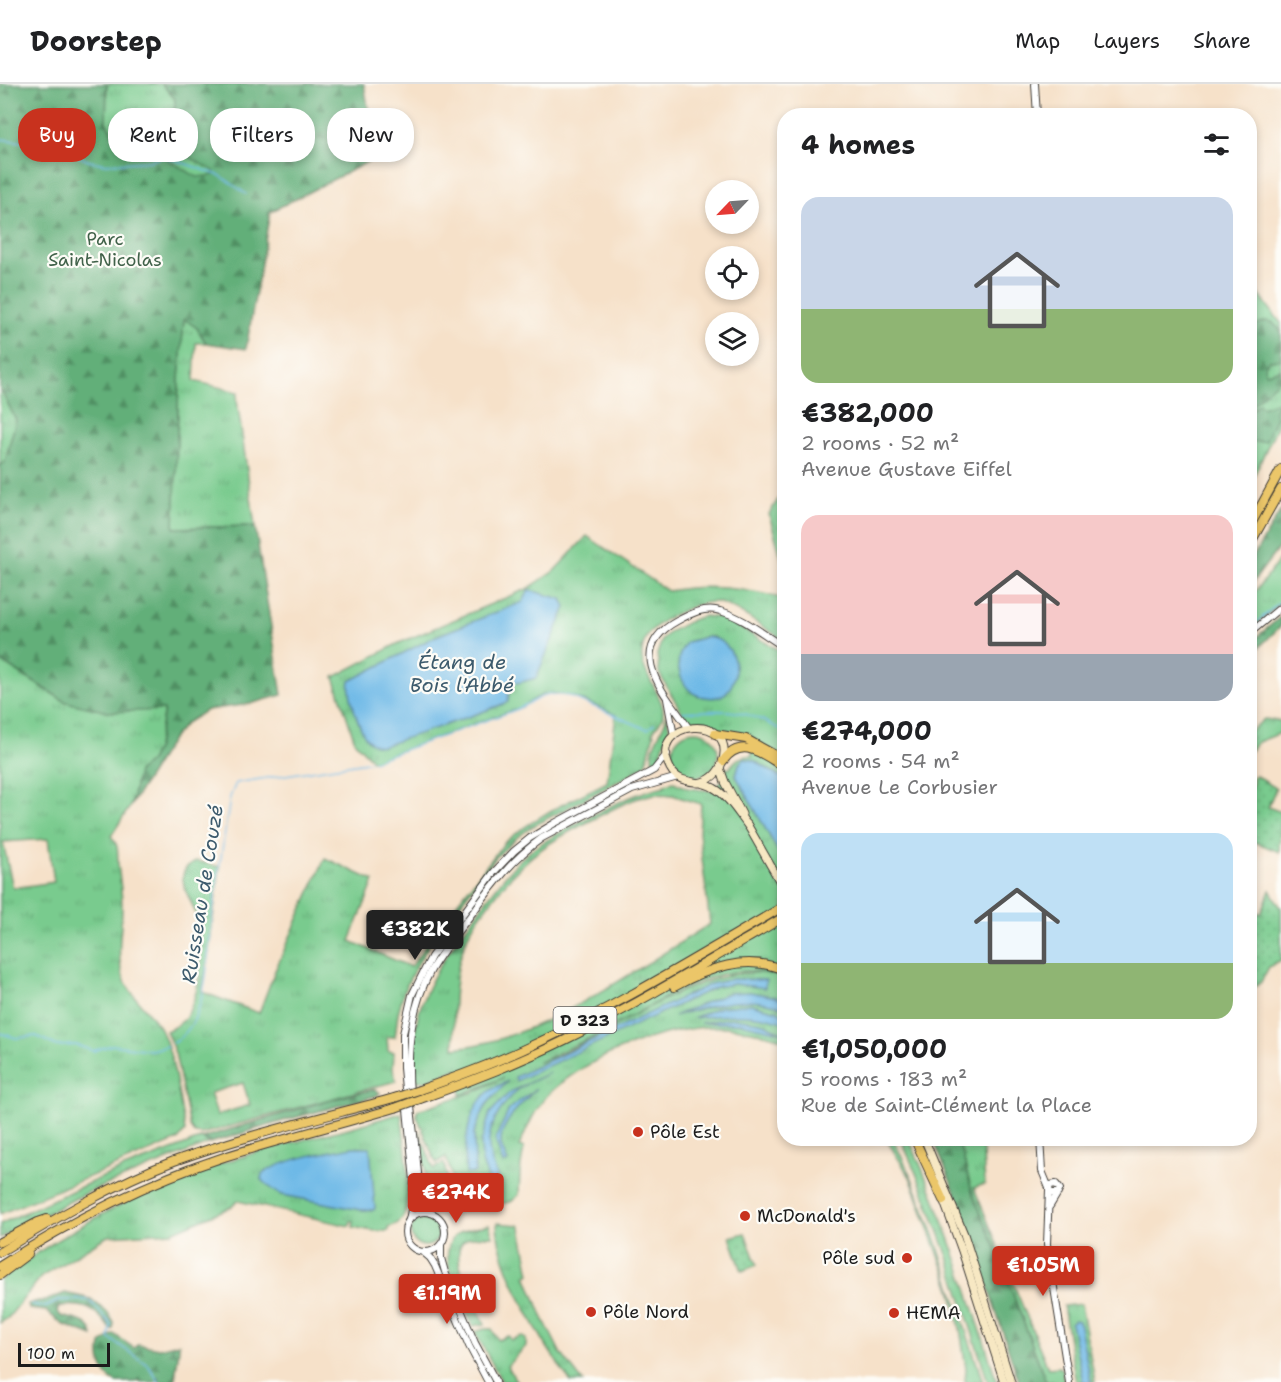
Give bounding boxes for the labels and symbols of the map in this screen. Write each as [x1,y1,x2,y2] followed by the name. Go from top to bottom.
[705,180,759,234] north arrow
[48,227,162,272] park label: Parc Saint-Nicolas
[410,649,514,698] water label: Étang de Bois l'Abbé
[175,803,229,985] water label: Ruisseau de Couzé
[373,910,457,961] pin: €382K
[554,1007,616,1033] road number: D 323
[650,1120,720,1144] place label: Pôle Est
[631,1125,645,1139] marker: Pôle Est
[414,1173,498,1224] pin: €274K
[757,1204,856,1228] place label: McDonald's
[738,1209,752,1223] marker: McDonald's
[822,1246,895,1270] place label: Pôle sud
[994,1246,1092,1297] pin: €1.05M
[900,1251,914,1265] marker: Pôle sud
[398,1274,496,1325] pin: €1.19M
[603,1300,689,1324] place label: Pôle Nord
[906,1301,961,1325] place label: HEMA
[584,1305,598,1319] marker: Pôle Nord
[887,1306,901,1320] marker: HEMA
[18,1340,110,1368] scale bar

